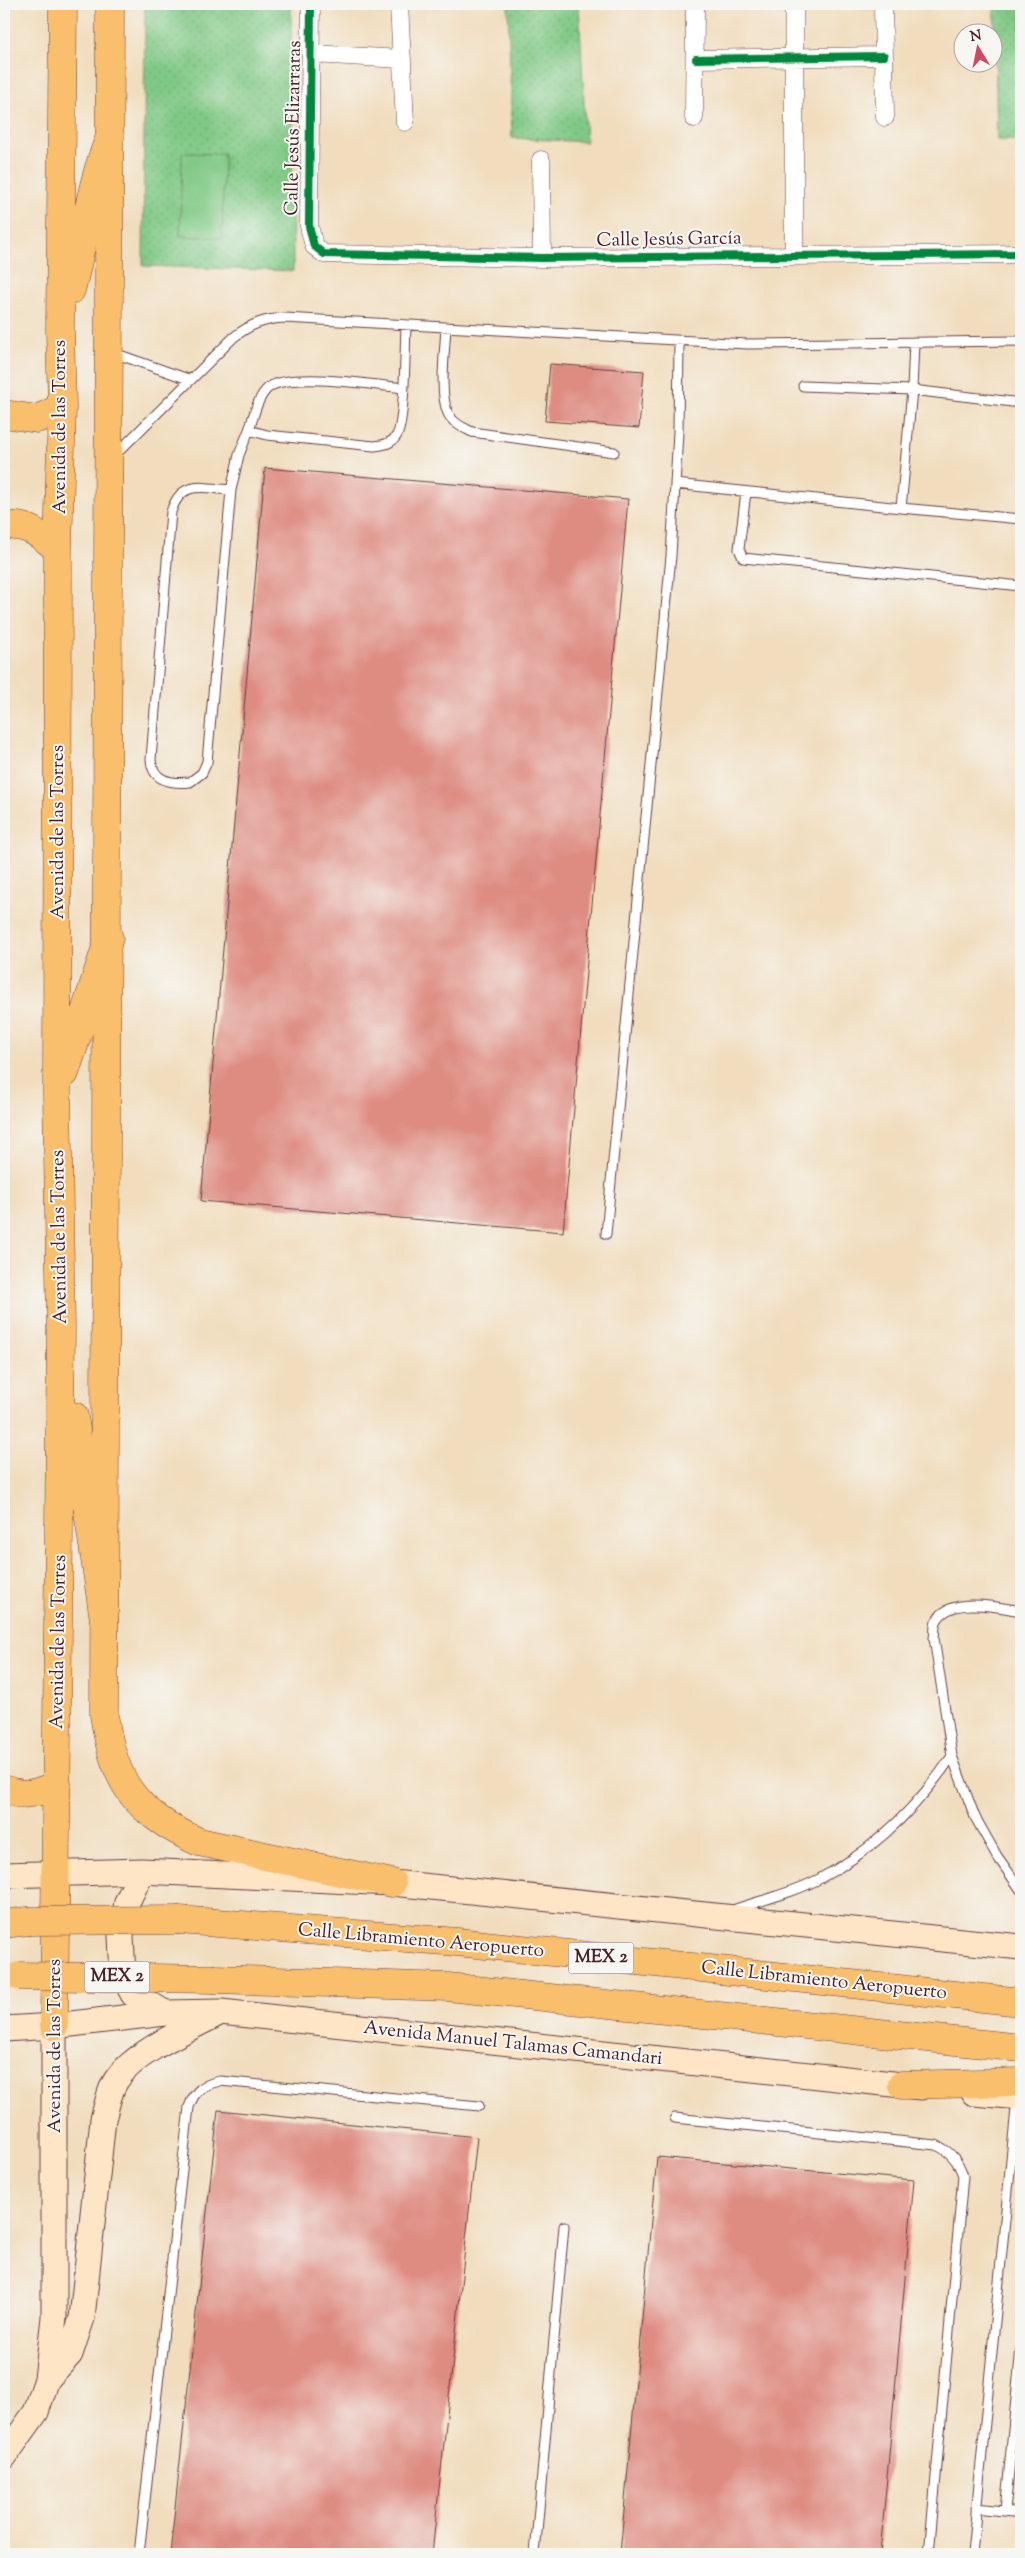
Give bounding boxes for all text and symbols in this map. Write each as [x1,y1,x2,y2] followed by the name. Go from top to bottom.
[952,22,1002,72] north arrow
[969,26,983,48] text: N
[279,40,309,216] street label: Calle Jesús Elizarraras
[596,225,742,255] street label: Calle Jesús García
[47,340,74,514] street label: Avenida de las Torres
[45,745,72,919] street label: Avenida de las Torres
[45,1150,75,1324] street label: Avenida de las Torres
[44,1555,74,1729] street label: Avenida de las Torres
[297,1917,545,1965] street label: Calle Libramiento Aeropuerto
[568,1942,634,1974] road number: MEX 2
[700,1955,948,2007] street label: Calle Libramiento Aeropuerto
[42,1959,69,2133] street label: Avenida de las Torres
[84,1961,150,1992] road number: MEX 2
[362,2015,664,2073] street label: Avenida Manuel Talamas Camandari

